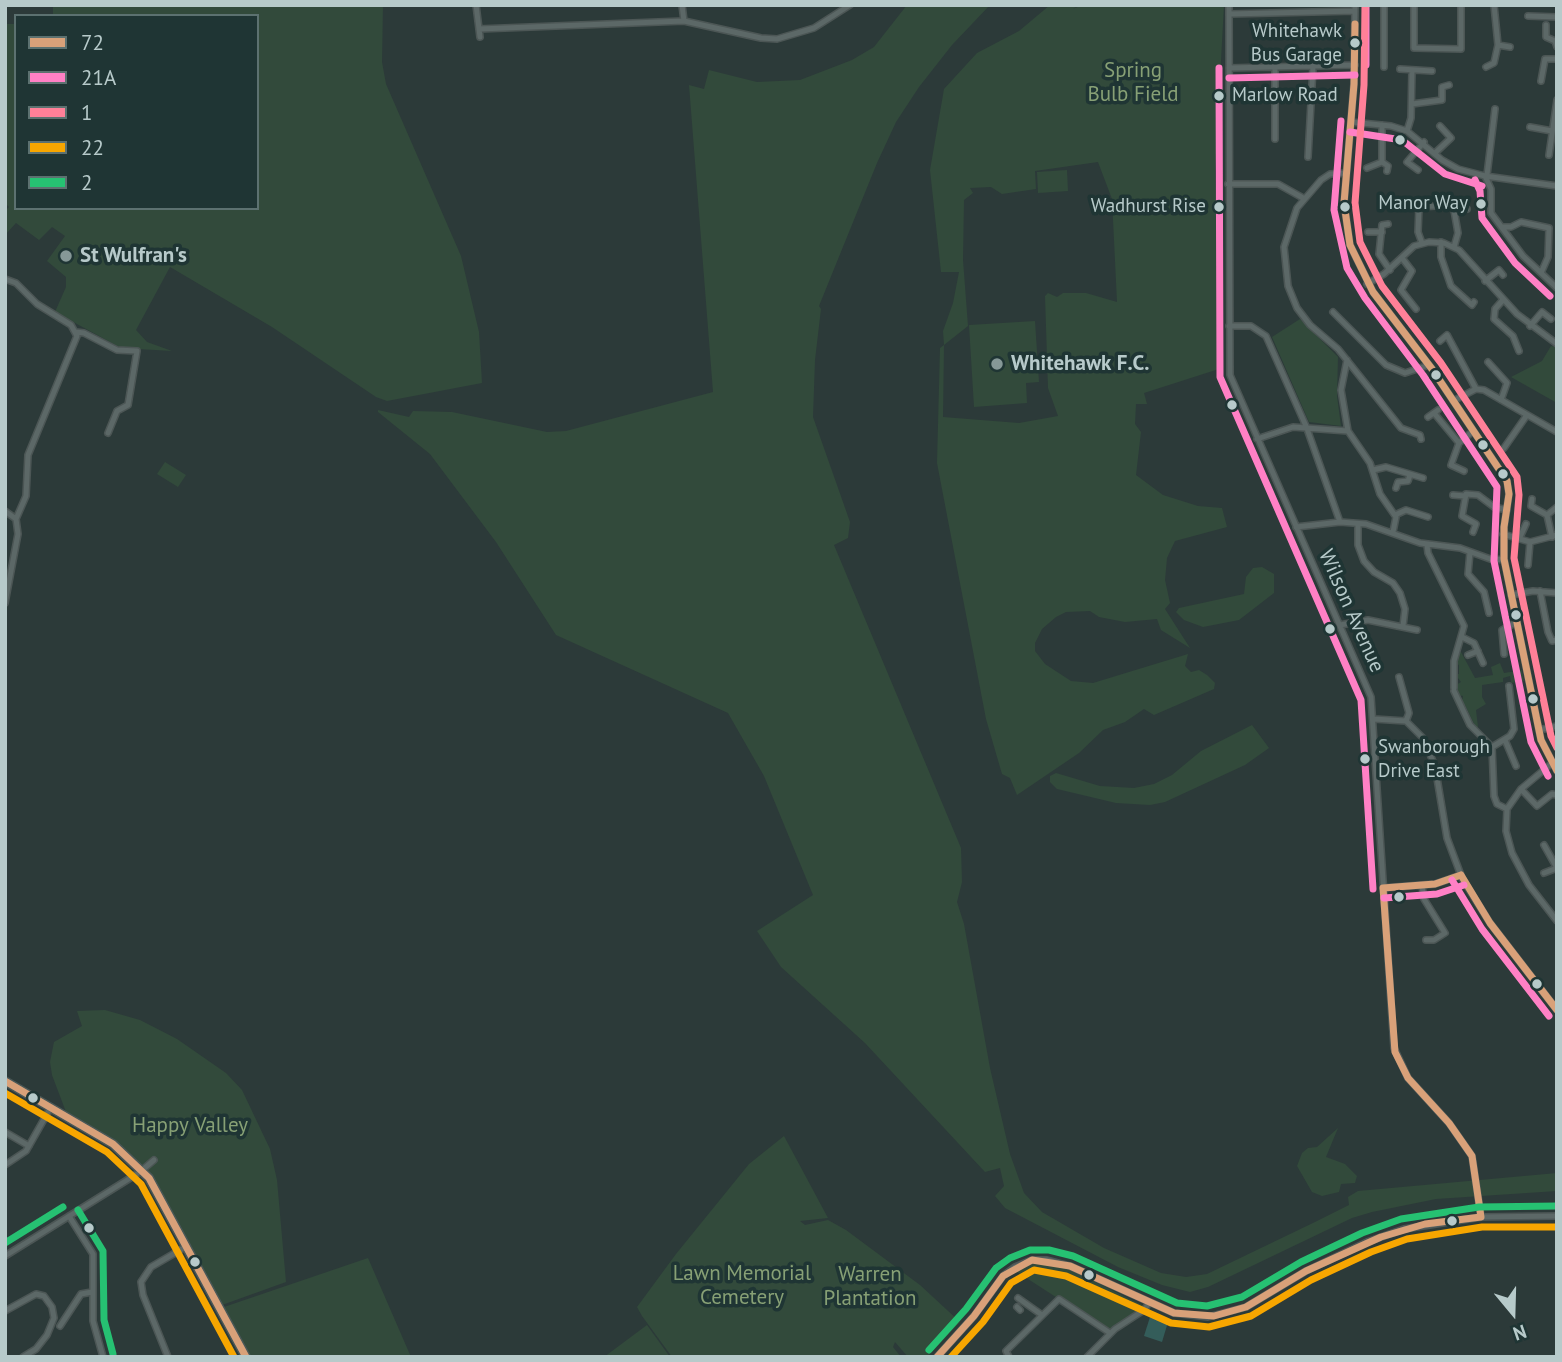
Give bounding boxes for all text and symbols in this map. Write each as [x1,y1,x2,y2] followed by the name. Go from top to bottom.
[14,14,259,210] legend
[1251,21,1342,65] place label: Whitehawk Bus Garage
[81,29,104,56] text: 72
[1348,36,1362,50] marker: Whitehawk Bus Garage
[1087,58,1179,108] park label: Spring Bulb Field
[81,64,116,91] text: 21A
[1232,85,1338,107] place label: Marlow Road
[1212,89,1226,103] marker: Marlow Road
[81,99,92,126] text: 1
[1393,133,1407,147] unlabelled marker
[81,134,104,161] text: 22
[81,169,92,196] text: 2
[1378,193,1468,215] place label: Manor Way
[1091,196,1206,218] place label: Wadhurst Rise
[1474,197,1488,211] marker: Manor Way
[1212,200,1226,214] marker: Wadhurst Rise
[1338,200,1352,214] unlabelled marker
[80,243,187,269] place label: St Wulfran's
[58,248,74,264] marker: St Wulfran's
[1011,351,1149,377] place label: Whitehawk F.C.
[989,356,1005,372] marker: Whitehawk F.C.
[1429,368,1443,382] unlabelled marker
[1225,398,1239,412] unlabelled marker
[1476,438,1490,452] unlabelled marker
[1496,467,1510,481] unlabelled marker
[1313,546,1389,676] street label: Wilson Avenue
[1509,608,1523,622] unlabelled marker
[1323,622,1337,636] unlabelled marker
[1526,692,1540,706] unlabelled marker
[1378,737,1490,781] place label: Swanborough Drive East
[1358,752,1372,766] marker: Swanborough Drive East
[1392,890,1406,904] unlabelled marker
[1530,977,1544,991] unlabelled marker
[26,1091,40,1105] unlabelled marker
[132,1113,248,1139] park label: Happy Valley
[1445,1214,1459,1228] unlabelled marker
[82,1221,96,1235] unlabelled marker
[188,1255,202,1269] unlabelled marker
[673,1261,811,1311] park label: Lawn Memorial Cemetery
[824,1262,916,1312] park label: Warren Plantation
[1082,1268,1096,1282] unlabelled marker
[1478,1278,1548,1348] north arrow
[1510,1319,1530,1346] text: N

